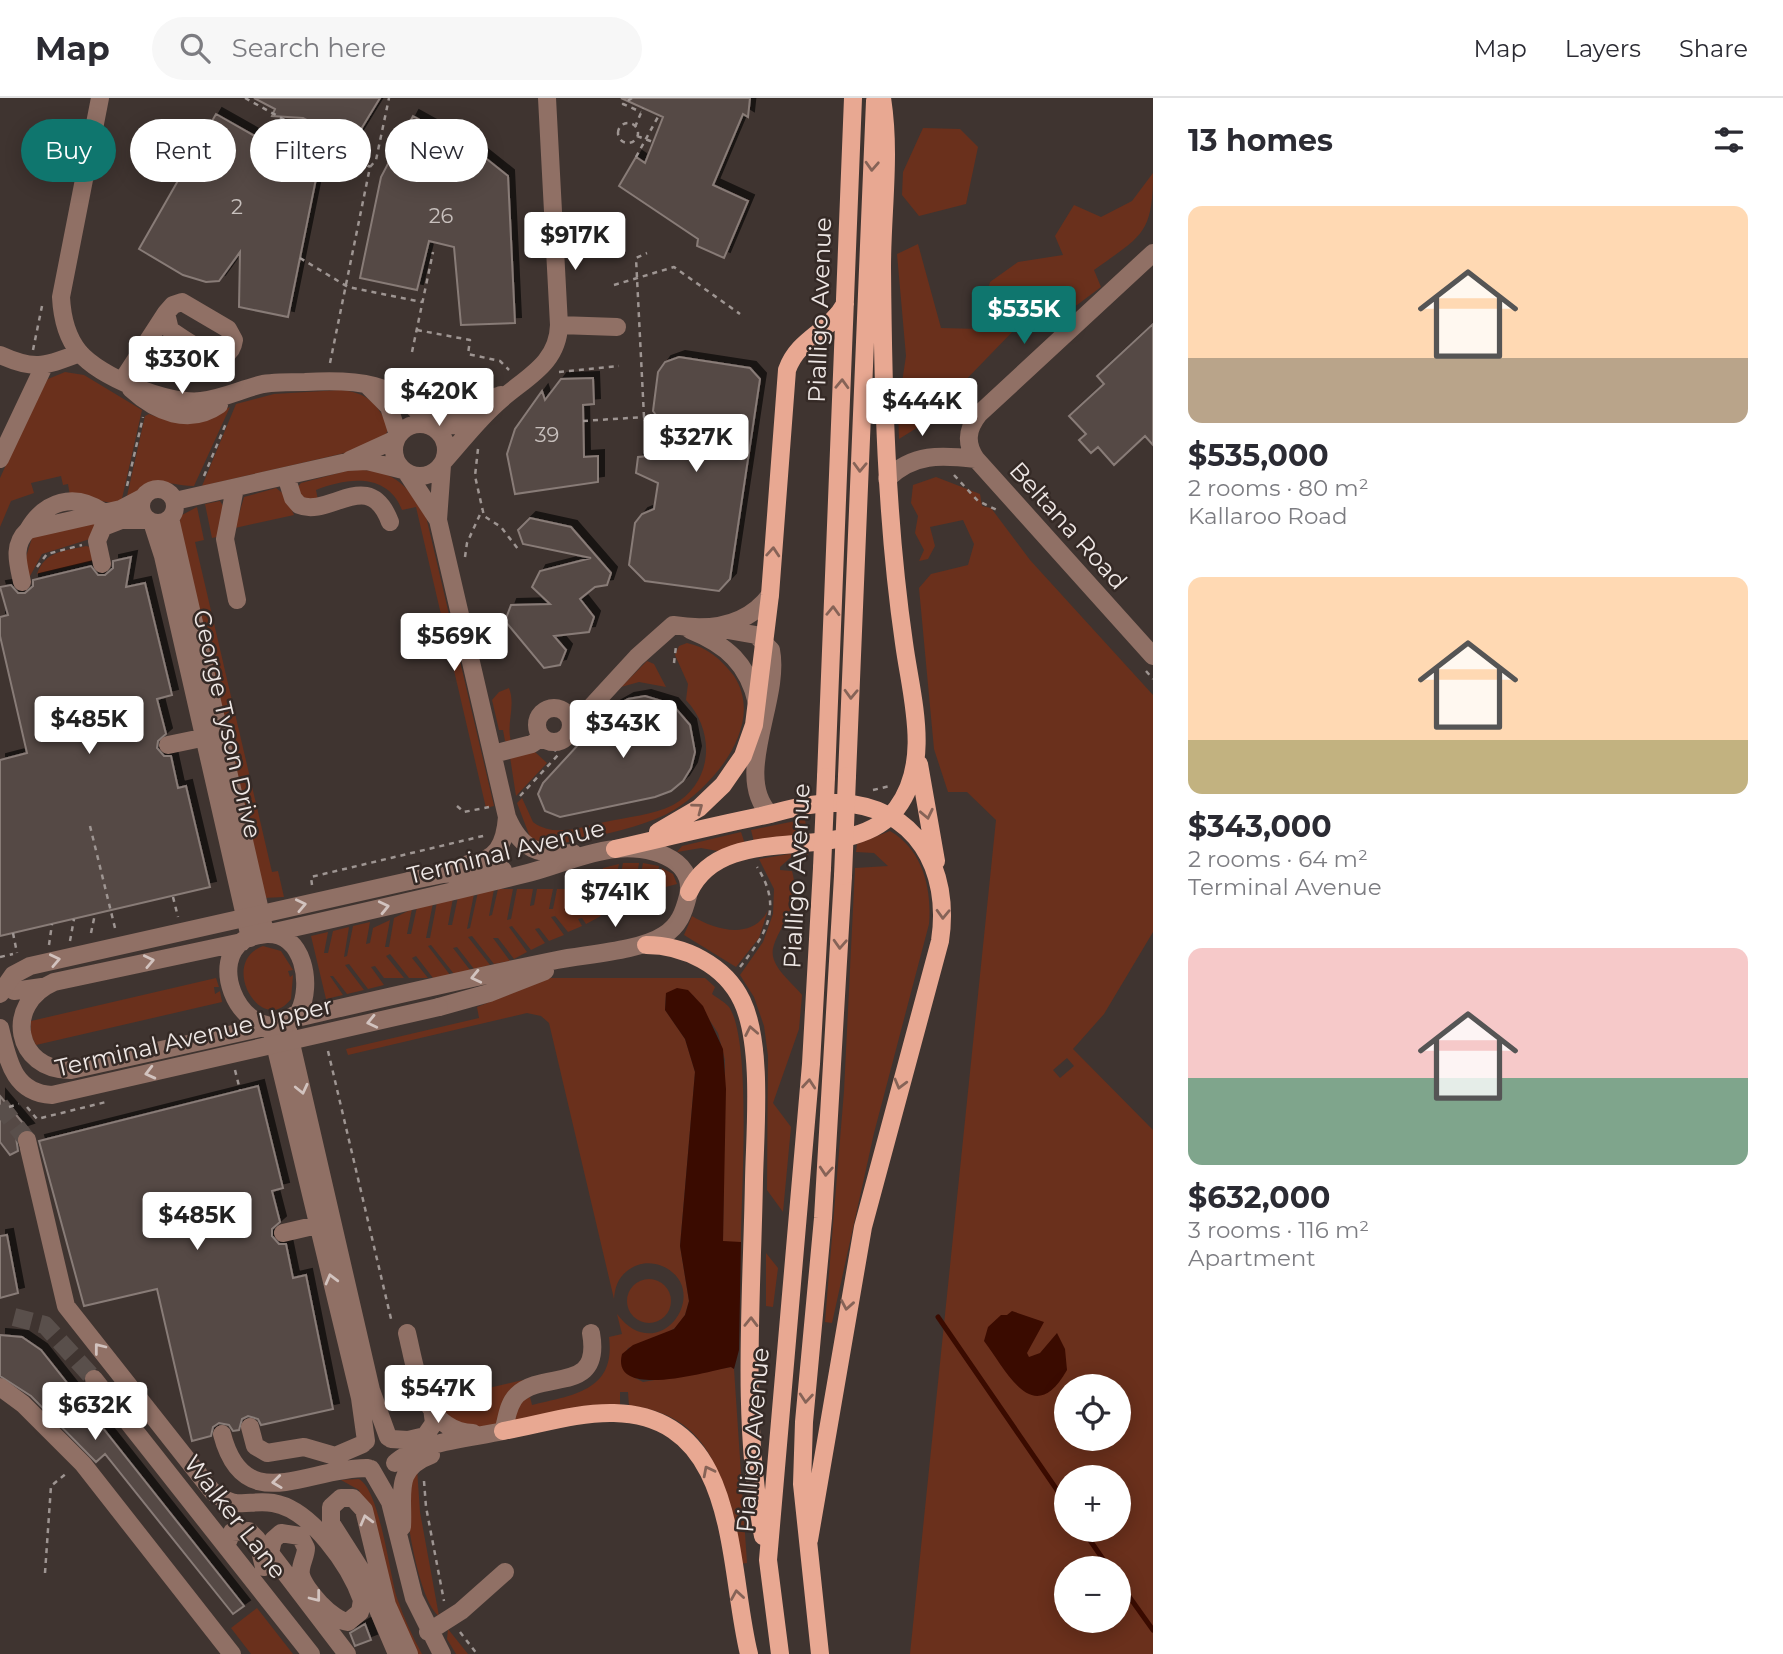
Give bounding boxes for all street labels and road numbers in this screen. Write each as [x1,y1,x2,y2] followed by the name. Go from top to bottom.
[802,217,837,403] street label: Pialligo Avenue
[1004,456,1133,595] street label: Beltana Road
[187,607,268,841] street label: George Tyson Drive
[777,783,816,969] street label: Pialligo Avenue
[404,813,607,890] street label: Terminal Avenue
[52,990,336,1083] street label: Terminal Avenue Upper
[730,1346,775,1534] street label: Pialligo Avenue
[178,1449,293,1584] street label: Walker Lane

